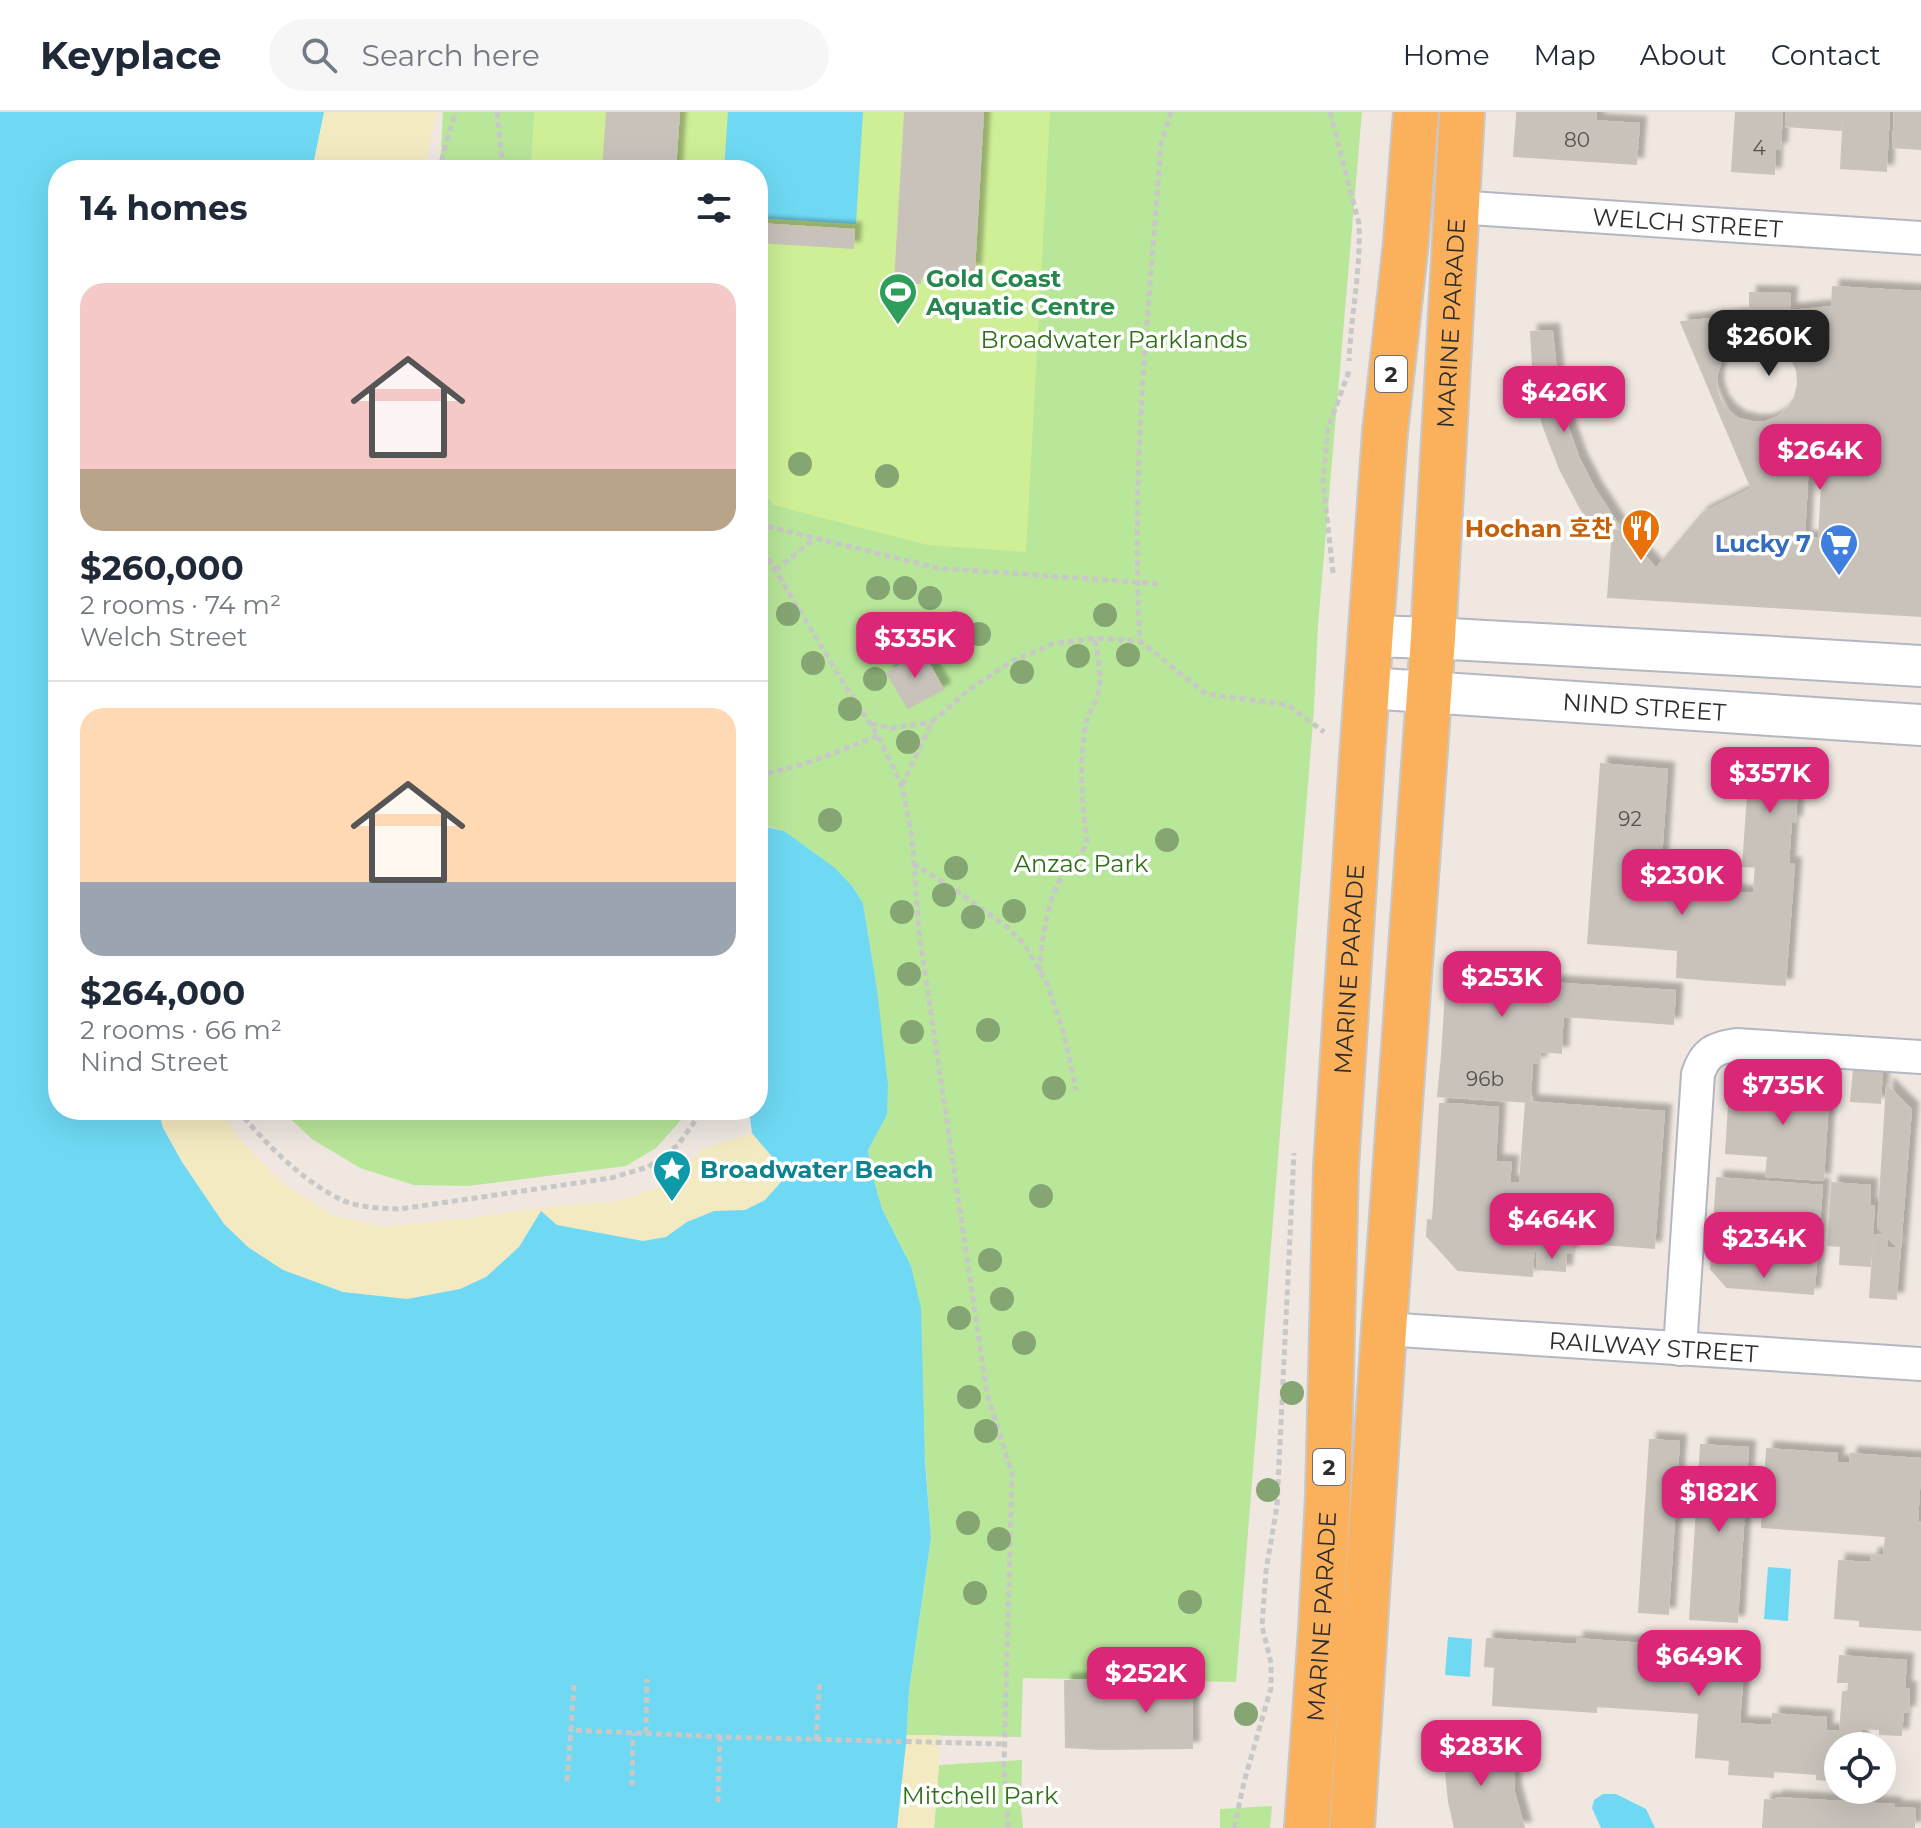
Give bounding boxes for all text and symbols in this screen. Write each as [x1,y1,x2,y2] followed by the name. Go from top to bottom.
[269,19,829,91] search box
[40,32,221,79] text: Keyplace
[297,33,341,77] icon: search
[361,37,540,74] text: Search here
[1403,38,1490,72] text: Home
[1534,38,1596,72] text: Map
[1640,38,1727,72] text: About
[1771,38,1881,72] text: Contact
[1564,128,1590,152] house number: 80
[1752,136,1766,160] house number: 4
[692,186,736,230] icon: filters
[80,187,248,229] text: 14 homes
[1591,202,1784,243] street label: WELCH STREET
[1430,217,1471,429] street label: MARINE PARADE
[925,264,1115,321] place label: Gold Coast Aquatic Centre
[877,271,919,326] sports icon: Gold Coast Aquatic Centre
[1713,310,1825,378] pin: $260K
[1726,320,1812,352] text: $260K
[981,325,1247,354] park label: Broadwater Parklands
[336,335,480,479] icon: home
[1375,356,1407,392] road number: 2
[1508,366,1620,434] pin: $426K
[1521,376,1607,408] text: $426K
[1764,424,1876,492] pin: $264K
[1777,434,1863,466] text: $264K
[1620,507,1662,562] restaurant icon: Hochan 호찬
[1465,514,1613,543] place label: Hochan 호찬
[1818,522,1860,577] supermarket icon: Lucky 7
[1715,529,1811,558] place label: Lucky 7
[80,547,244,589] text: $260,000
[80,589,281,621] text: 2 rooms · 74 m²
[859,612,971,680] pin: $335K
[80,621,248,653] text: Welch Street
[874,622,956,654] text: $335K
[1562,687,1727,726] street label: NIND STREET
[1714,747,1826,815] pin: $357K
[1729,757,1811,789] text: $357K
[336,760,480,904] icon: home
[1618,807,1642,831] house number: 92
[1014,849,1149,878] park label: Anzac Park
[1626,849,1738,917] pin: $230K
[1640,859,1724,891] text: $230K
[1327,863,1370,1075] street label: MARINE PARADE
[1446,951,1558,1019] pin: $253K
[1461,961,1543,993] text: $253K
[80,972,245,1014] text: $264,000
[80,1014,282,1046] text: 2 rooms · 66 m²
[80,1046,229,1078] text: Nind Street
[1727,1059,1839,1127] pin: $735K
[1466,1067,1504,1091] house number: 96b
[1742,1069,1824,1101] text: $735K
[651,1148,693,1203] place icon: Broadwater Beach
[700,1155,933,1184] place label: Broadwater Beach
[1496,1193,1608,1261] pin: $464K
[1508,1203,1596,1235] text: $464K
[1708,1212,1820,1280] pin: $234K
[1722,1222,1806,1254] text: $234K
[1548,1325,1759,1368] street label: RAILWAY STREET
[1313,1449,1345,1485] road number: 2
[1663,1466,1775,1534] pin: $182K
[1680,1476,1758,1508] text: $182K
[1300,1511,1342,1723] street label: MARINE PARADE
[1643,1630,1755,1698] pin: $649K
[1656,1640,1742,1672] text: $649K
[1090,1647,1202,1715] pin: $252K
[1105,1657,1187,1689] text: $252K
[1425,1720,1537,1788] pin: $283K
[1439,1730,1523,1762] text: $283K
[1824,1732,1896,1804] map controls
[1824,1732,1896,1804] button: locate
[902,1781,1059,1810] park label: Mitchell Park

